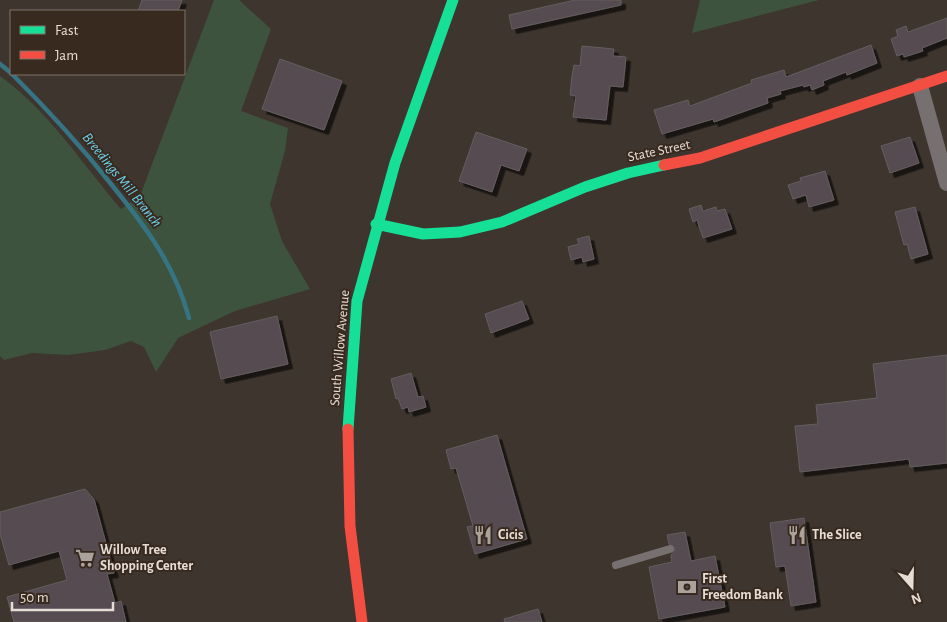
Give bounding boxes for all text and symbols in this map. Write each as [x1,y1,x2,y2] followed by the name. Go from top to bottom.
[10,10,185,75] legend
[55,23,79,38] text: Fast
[55,48,78,63] text: Jam
[80,130,164,230] water label: Breedings Mill Branch
[626,137,692,164] street label: State Street
[328,289,352,407] street label: South Willow Avenue
[472,524,494,546] restaurant icon: Cicis
[786,524,808,546] restaurant icon: The Slice
[498,528,523,542] place label: Cicis
[812,528,862,542] place label: The Slice
[100,543,193,573] place label: Willow Tree Shopping Center
[74,547,96,569] supermarket icon: Willow Tree Shopping Center
[887,562,937,612] north arrow
[702,572,783,602] place label: First Freedom Bank
[676,576,698,598] bank icon: First Freedom Bank
[12,580,114,612] scale bar
[20,590,49,605] text: 50 m
[909,590,923,607] text: N

